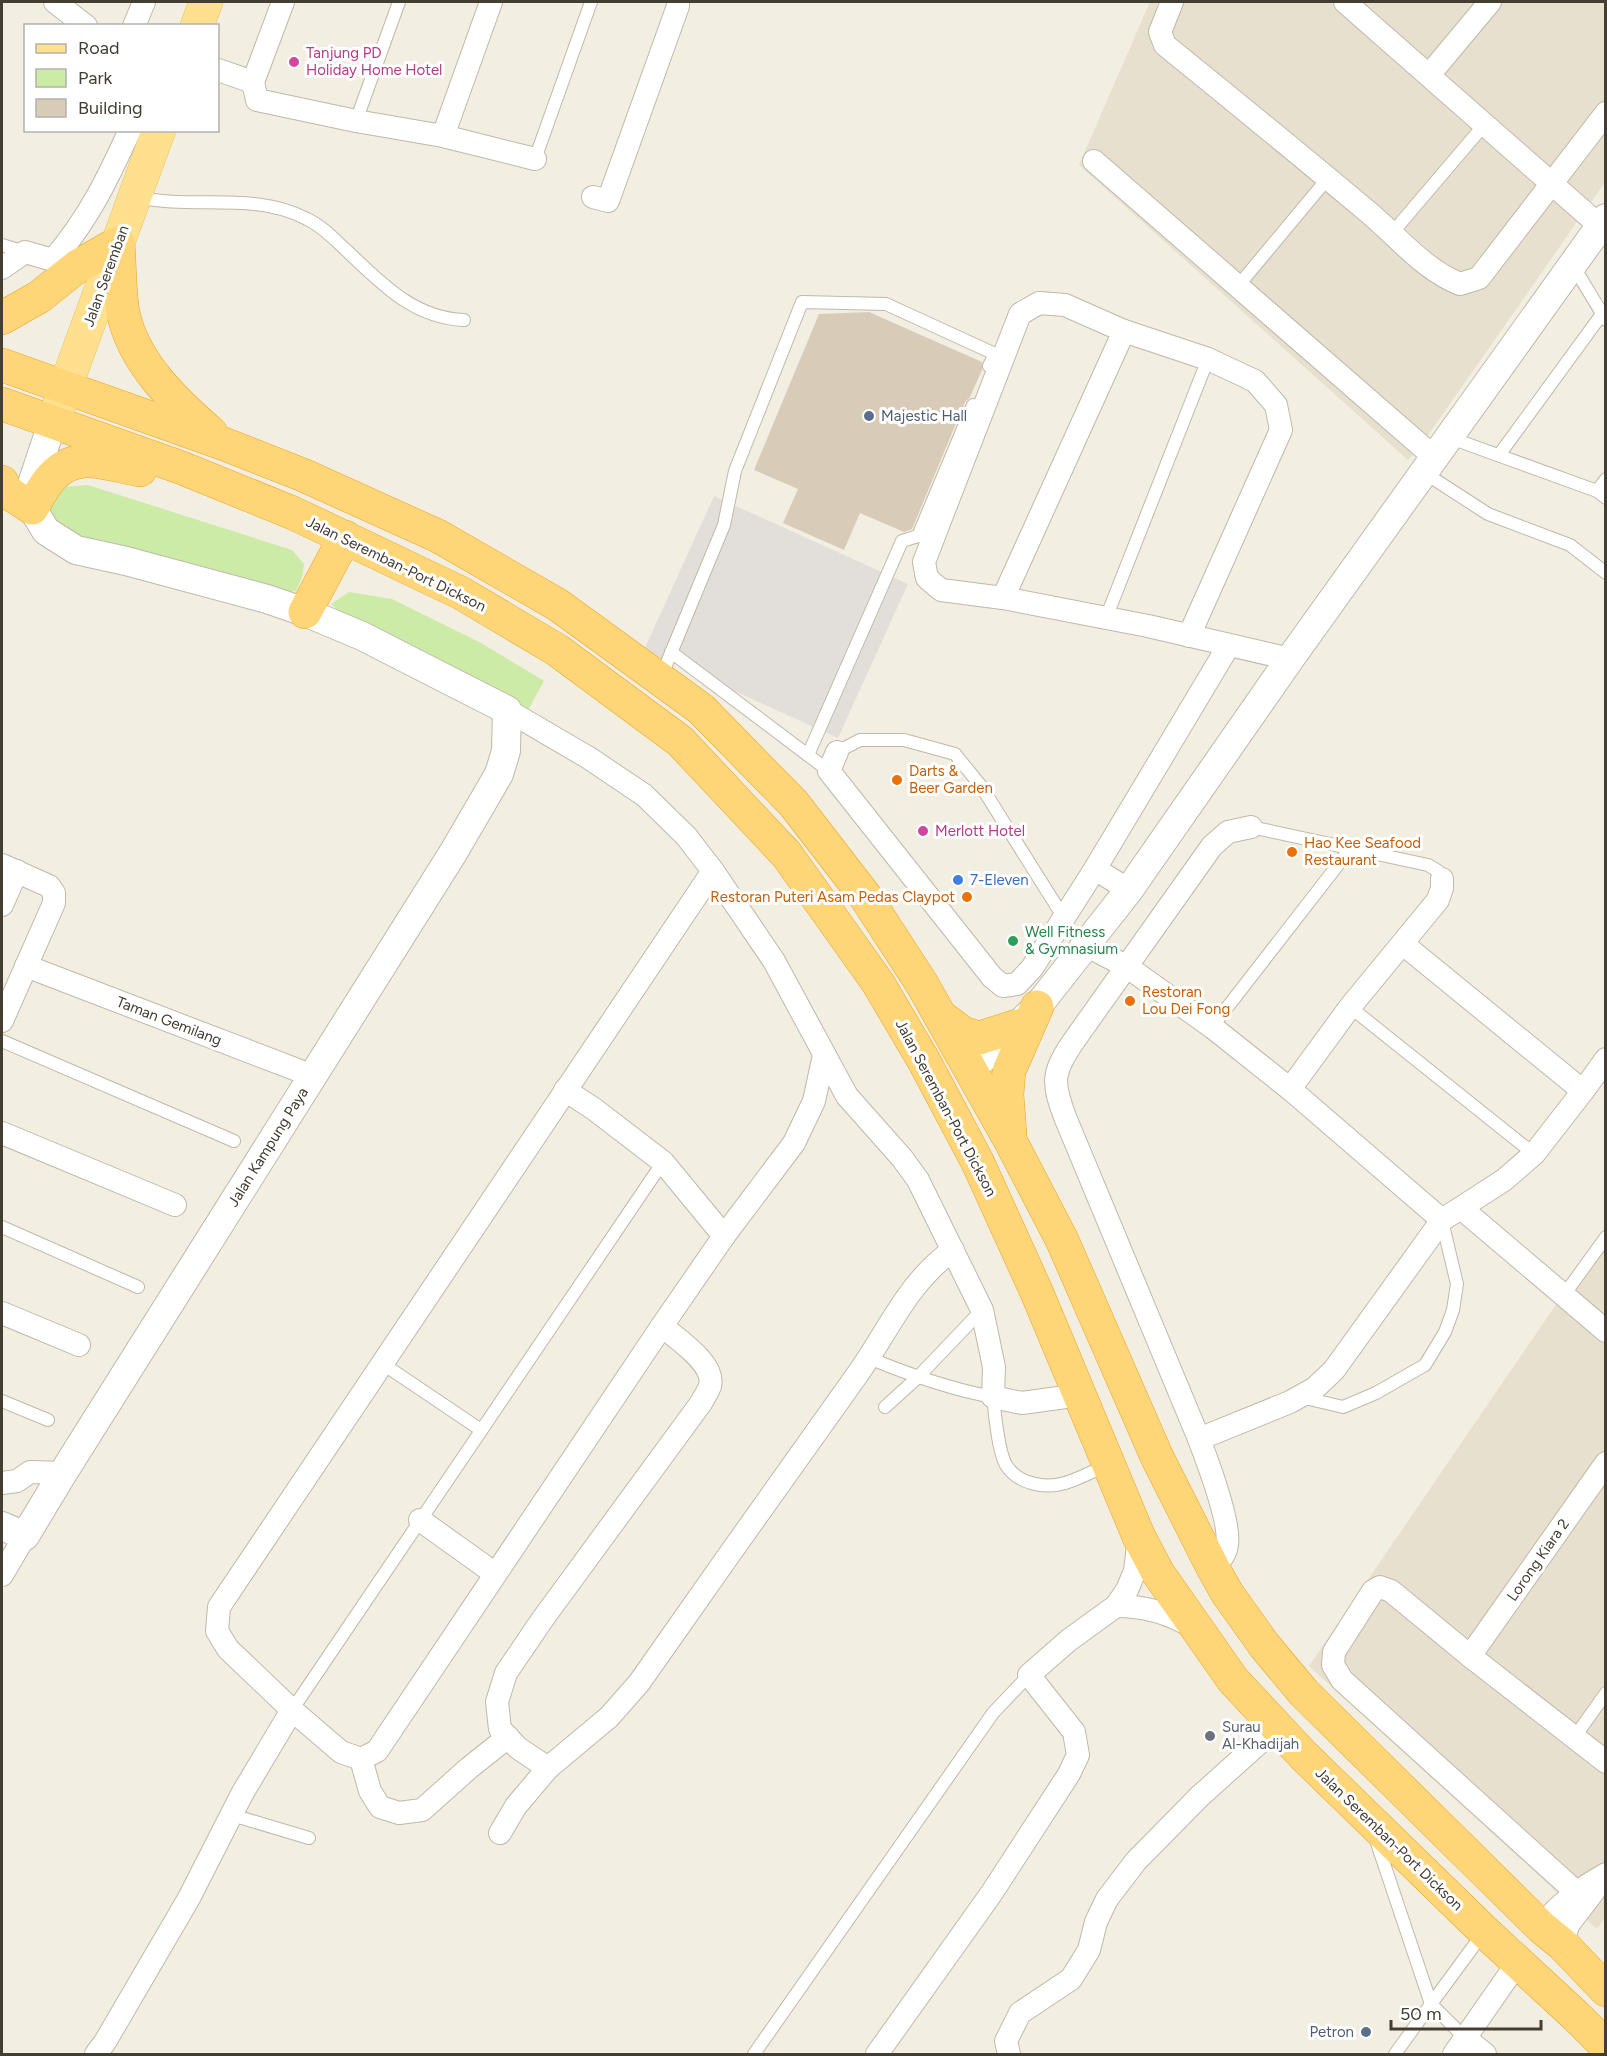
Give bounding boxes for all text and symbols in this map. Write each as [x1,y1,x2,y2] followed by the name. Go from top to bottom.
[24,24,219,132] legend
[78,37,119,59] text: Road
[306,44,442,79] place label: Tanjung PD Holiday Home Hotel
[287,55,301,69] marker: Tanjung PD Holiday Home Hotel
[78,67,113,89] text: Park
[78,97,143,119] text: Building
[79,223,133,329] street label: Jalan Seremban
[881,407,967,425] place label: Majestic Hall
[862,409,876,423] marker: Majestic Hall
[303,513,489,615] street label: Jalan Seremban-Port Dickson
[909,762,993,797] place label: Darts & Beer Garden
[890,773,904,787] marker: Darts & Beer Garden
[935,822,1025,840] place label: Merlott Hotel
[916,824,930,838] marker: Merlott Hotel
[1304,834,1421,869] place label: Hao Kee Seafood Restaurant
[1285,845,1299,859] marker: Hao Kee Seafood Restaurant
[970,871,1029,889] place label: 7-Eleven
[951,873,965,887] marker: 7-Eleven
[710,888,955,906] place label: Restoran Puteri Asam Pedas Claypot
[960,890,974,904] marker: Restoran Puteri Asam Pedas Claypot
[1025,923,1118,958] place label: Well Fitness & Gymnasium
[1006,934,1020,948] marker: Well Fitness & Gymnasium
[1142,983,1230,1018] place label: Restoran Lou Dei Fong
[114,993,224,1049] street label: Taman Gemilang
[1123,994,1137,1008] marker: Restoran Lou Dei Fong
[892,1016,1000,1200] street label: Jalan Seremban-Port Dickson
[224,1084,312,1210] street label: Jalan Kampung Paya
[1503,1515,1573,1605] street label: Lorong Kiara 2
[1222,1718,1299,1753] place label: Surau Al-Khadijah
[1203,1729,1217,1743] marker: Surau Al-Khadijah
[1312,1764,1466,1914] street label: Jalan Seremban-Port Dickson
[1391,1993,1541,2031] scale bar
[1400,2003,1442,2025] text: 50 m
[1309,2023,1354,2041] place label: Petron
[1359,2025,1373,2039] marker: Petron

